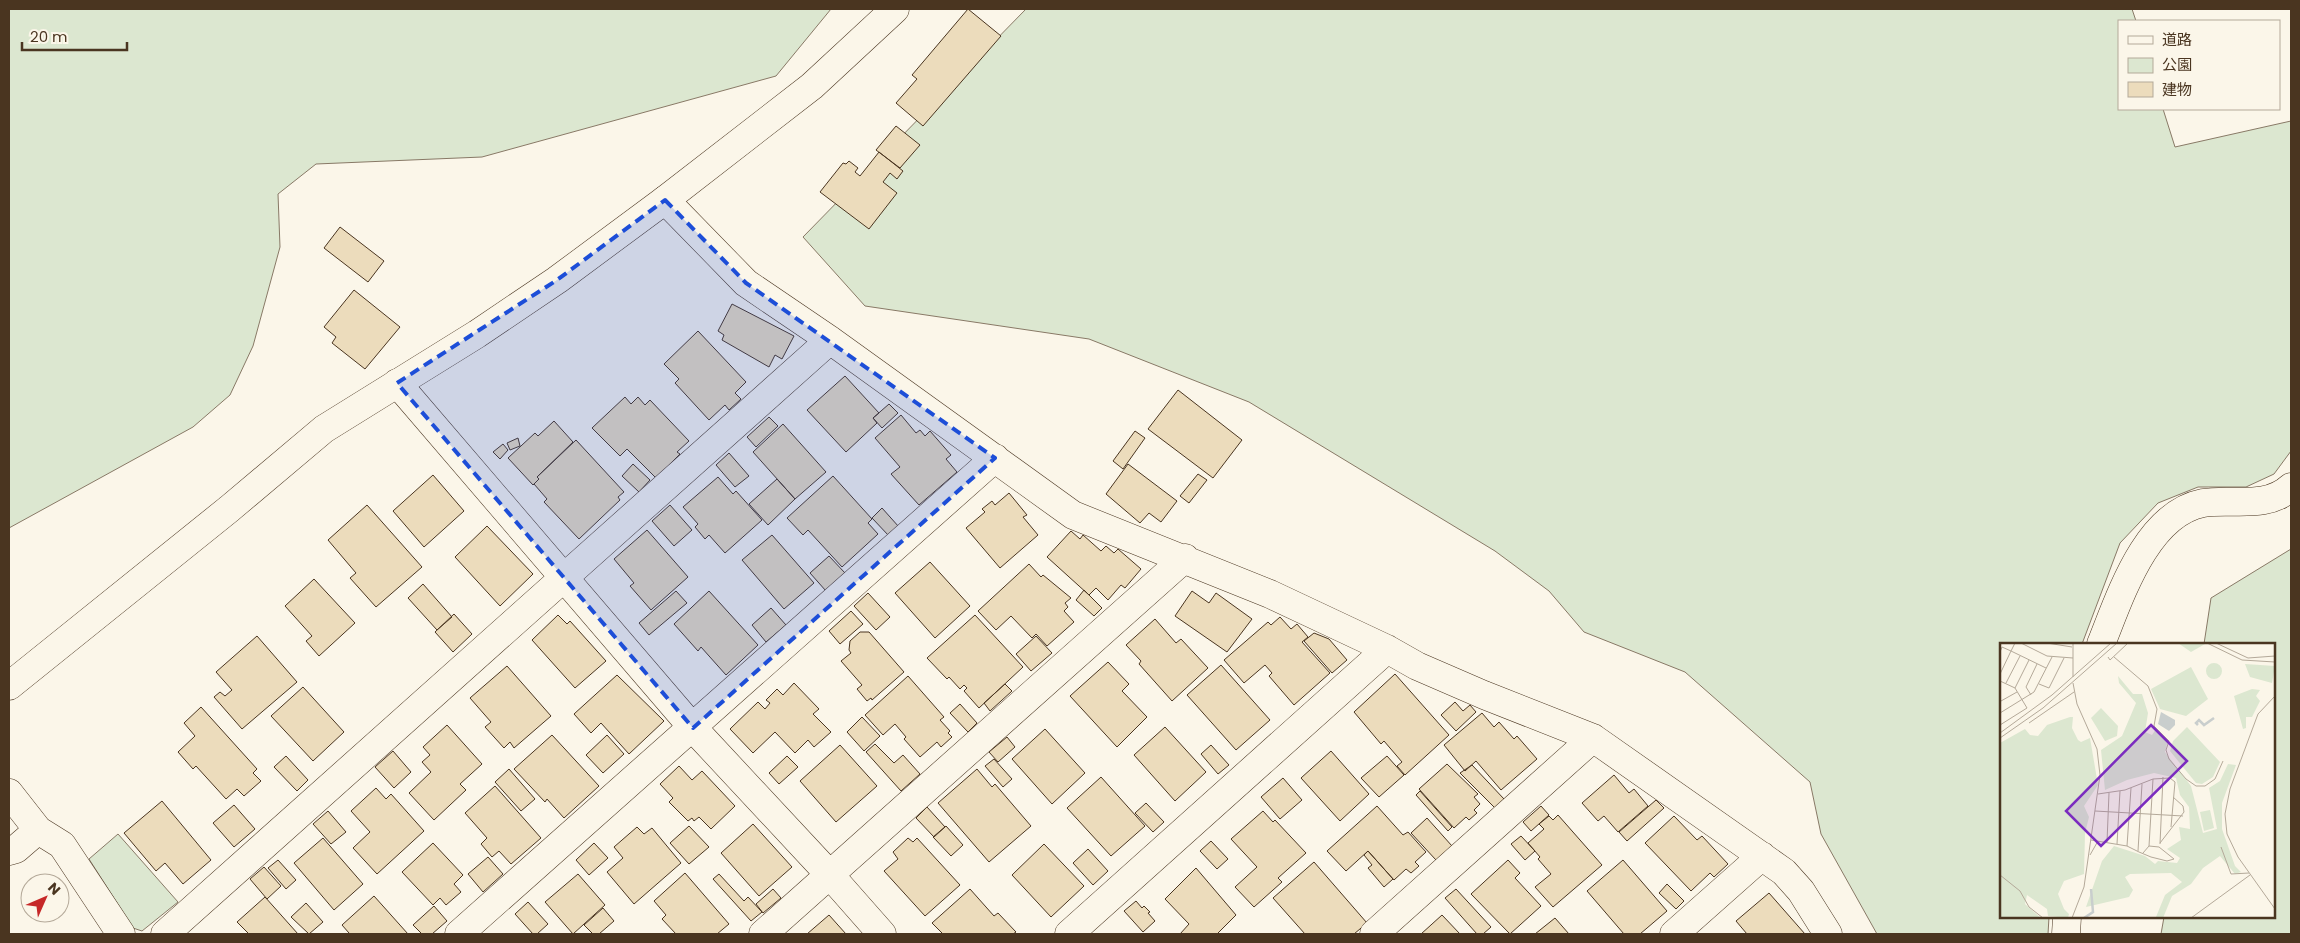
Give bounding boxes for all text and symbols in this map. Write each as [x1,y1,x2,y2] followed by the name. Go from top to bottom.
[22,20,128,52] scale bar
[2118,20,2280,110] legend
[30,26,68,47] text: 20 m
[2162,29,2192,50] text: 道路
[2162,54,2192,75] text: 公園
[2162,79,2192,100] text: 建物
[2000,643,2275,918] inset map
[20,873,70,923] north arrow
[43,878,65,900] text: N

